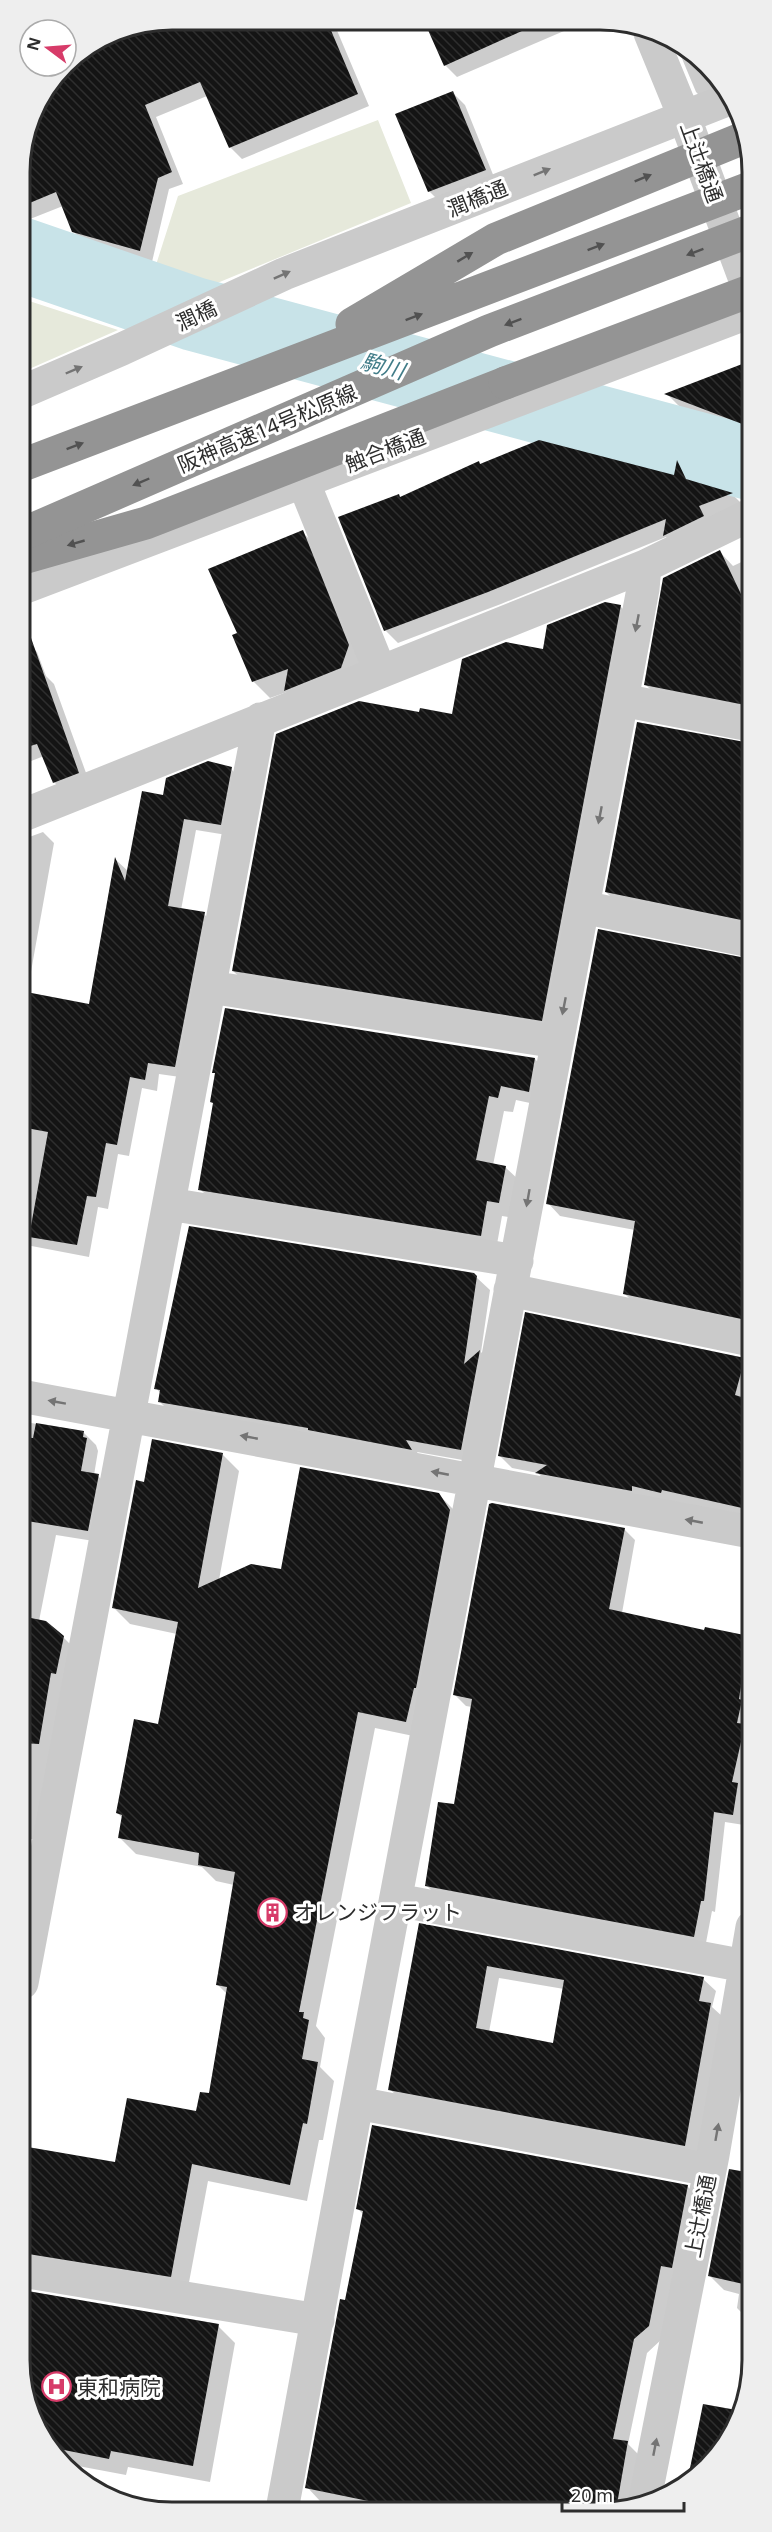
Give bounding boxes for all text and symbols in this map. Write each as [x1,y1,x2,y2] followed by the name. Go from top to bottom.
[18,18,78,78] north arrow
[21,35,46,53] text: N
[674,118,730,206] street label: 上辻橋通
[533,167,551,177] one-way arrow
[443,173,511,223] street label: 潤橋通
[635,173,653,183] one-way arrow
[587,242,605,251] one-way arrow
[686,248,704,257] one-way arrow
[457,252,474,262] one-way arrow
[274,271,291,280] one-way arrow
[171,293,221,337] street label: 潤橋
[405,312,423,321] one-way arrow
[504,317,522,327] one-way arrow
[358,345,410,386] water label: 駒川
[65,365,83,374] one-way arrow
[173,378,361,478] street label: 阪神高速14号松原線
[341,422,429,478] street label: 触合橋通
[66,440,84,450] one-way arrow
[133,478,150,487] one-way arrow
[67,539,85,548] one-way arrow
[632,614,641,633] one-way arrow
[595,806,604,825] one-way arrow
[559,997,568,1016] one-way arrow
[523,1189,532,1208] one-way arrow
[47,1398,66,1407] one-way arrow
[239,1432,258,1441] one-way arrow
[431,1468,450,1477] one-way arrow
[684,1516,703,1525] one-way arrow
[257,1896,289,1928] building icon: オレンジフラット
[294,1898,462,1926] place label: オレンジフラット
[712,2122,721,2141] one-way arrow
[678,2172,722,2260] street label: 上辻橋通
[40,2371,72,2403] hospital icon: 東和病院
[77,2373,161,2401] place label: 東和病院
[651,2437,660,2456] one-way arrow
[562,2475,684,2513] scale bar
[571,2483,613,2507] text: 20 m

